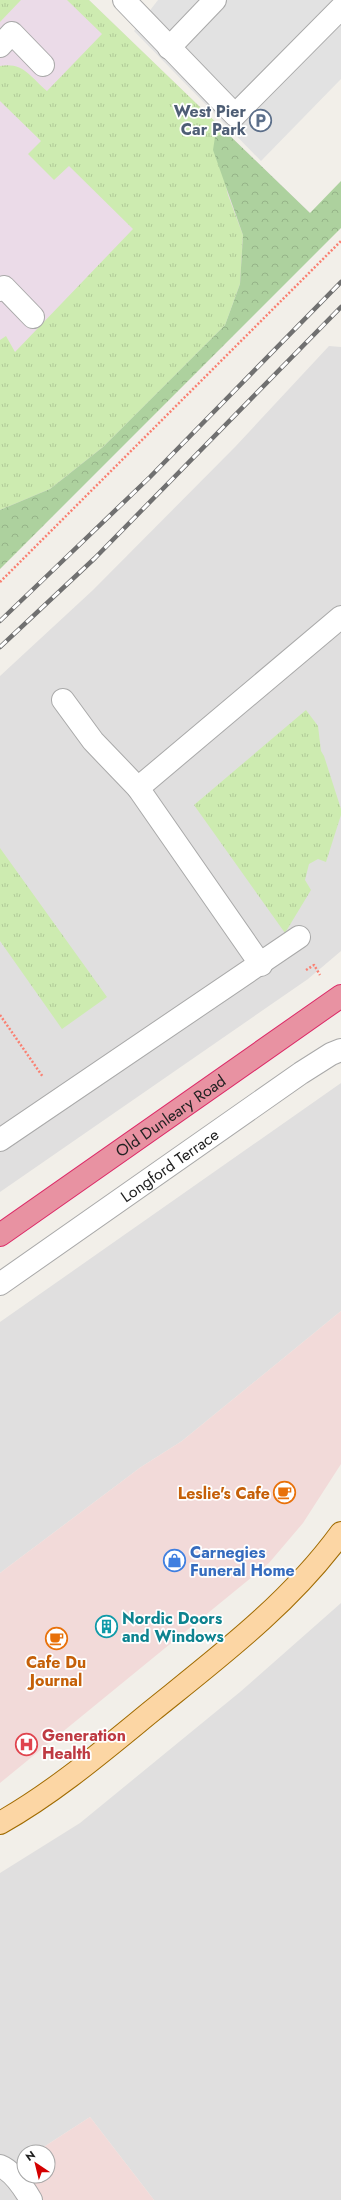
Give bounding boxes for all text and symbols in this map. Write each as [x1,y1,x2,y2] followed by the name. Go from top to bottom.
[174,100,247,141] place label: West Pier Car Park
[248,107,274,133] parking icon: West Pier Car Park
[111,1069,230,1162] street label: Old Dunleary Road
[116,1123,223,1208] street label: Longford Terrace
[272,1480,298,1506] cafe icon: Leslie's Cafe
[178,1482,270,1505] place label: Leslie's Cafe
[190,1541,295,1582] place label: Carnegies Funeral Home
[161,1548,187,1574] shop icon: Carnegies Funeral Home
[122,1607,224,1648] place label: Nordic Doors and Windows
[94,1614,120,1640] building icon: Nordic Doors and Windows
[43,1626,69,1652] cafe icon: Cafe Du Journal
[26,1651,86,1692] place label: Cafe Du Journal
[42,1724,126,1765] place label: Generation Health
[13,1731,39,1757] hospital icon: Generation Health
[16,2144,56,2184] north arrow
[22,2147,38,2165] text: N

